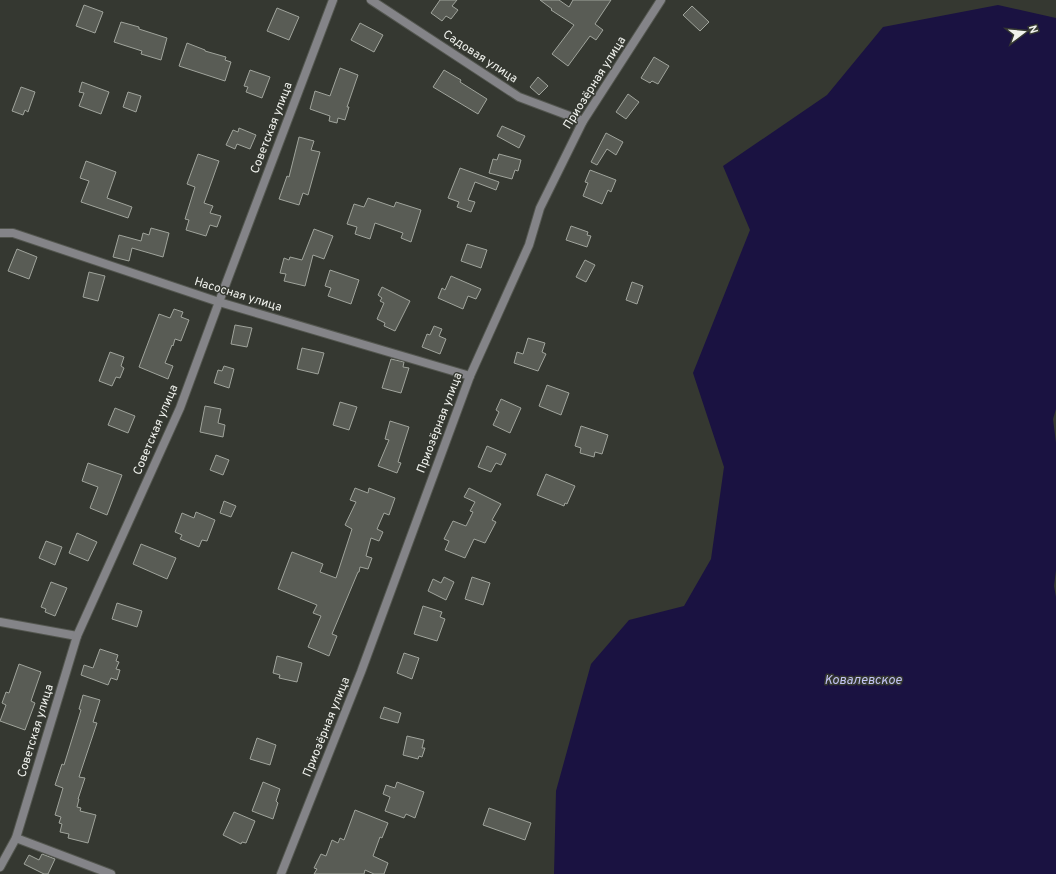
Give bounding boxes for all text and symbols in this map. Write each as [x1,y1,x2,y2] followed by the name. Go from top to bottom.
[1004,12,1044,52] north arrow
[1025,24,1040,35] text: N
[440,27,520,87] street label: Садовая улица
[560,34,630,132] street label: Приозёрная улица
[247,80,297,176] street label: Советская улица
[192,274,284,316] street label: Насосная улица
[413,370,467,476] street label: Приозёрная улица
[130,382,182,478] street label: Советская улица
[824,673,902,689] water label: Ковалевское
[300,675,354,779] street label: Приозёрная улица
[14,682,58,780] street label: Советская улица

